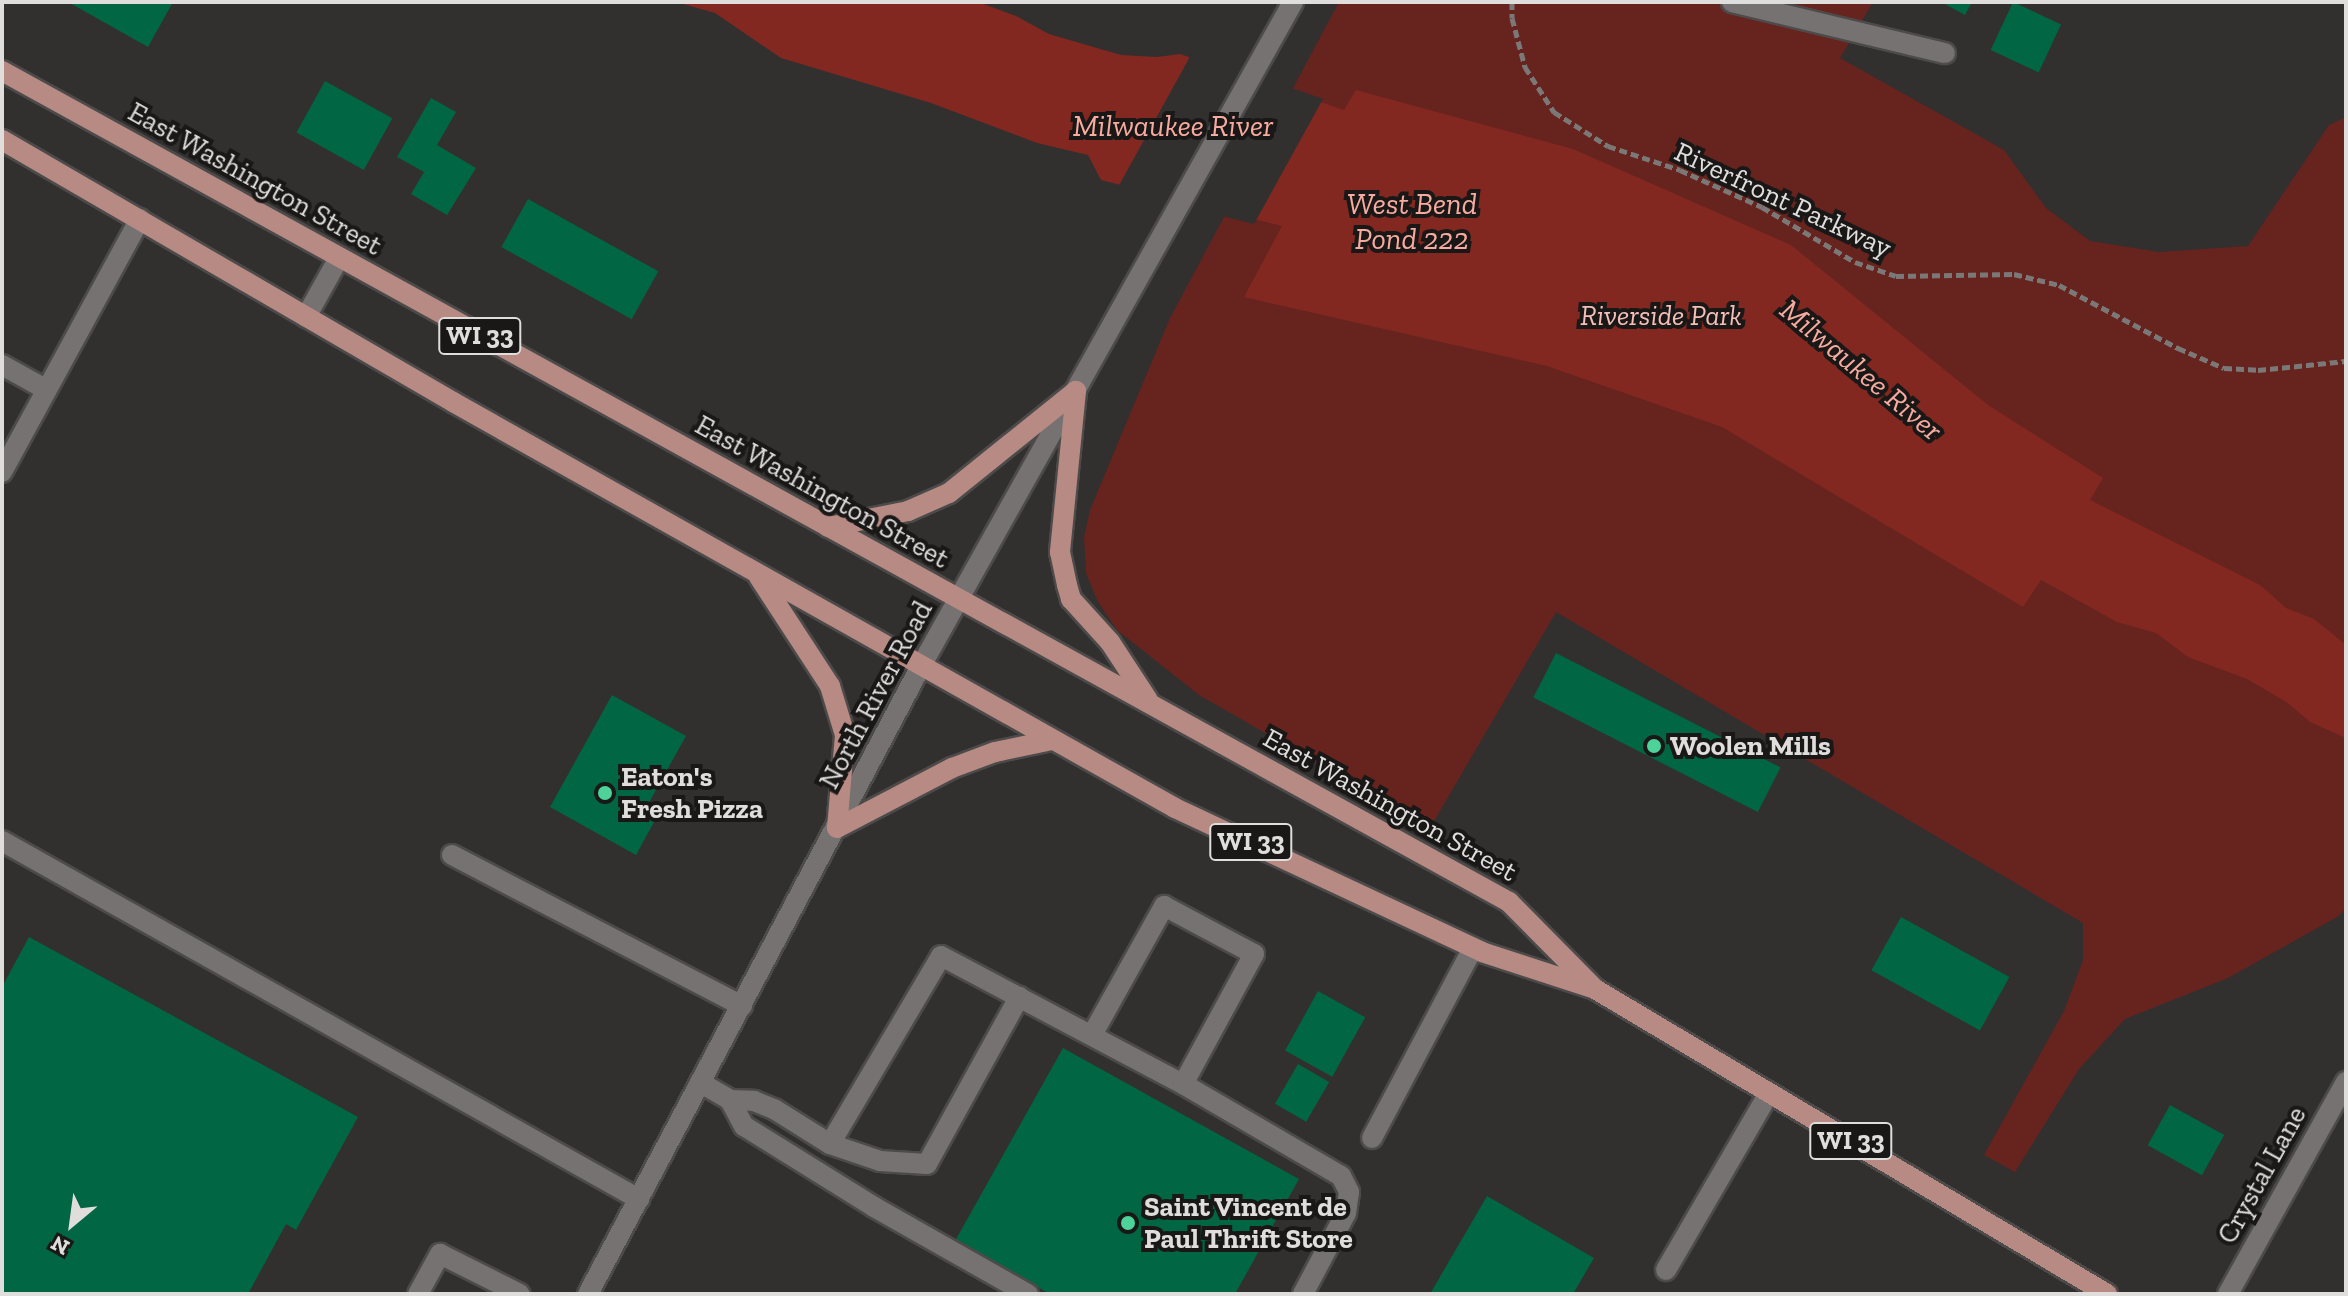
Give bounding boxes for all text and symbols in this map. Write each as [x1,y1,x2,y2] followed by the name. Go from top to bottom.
[122,95,388,263] street label: East Washington Street
[1073,108,1273,144] water label: Milwaukee River
[1669,135,1897,265] street label: Riverfront Parkway
[1347,186,1477,256] water label: West Bend Pond 222
[1773,292,1949,448] water label: Milwaukee River
[1580,299,1742,333] park label: Riverside Park
[438,314,522,358] road number: WI 33
[689,408,955,576] street label: East Washington Street
[812,595,940,795] street label: North River Road
[1257,721,1523,889] street label: East Washington Street
[1670,729,1831,763] place label: Woolen Mills
[1645,737,1663,755] marker: Woolen Mills
[621,760,763,826] place label: Eaton's Fresh Pizza
[596,784,614,802] marker: Eaton's Fresh Pizza
[1209,820,1293,864] road number: WI 33
[2211,1100,2313,1250] street label: Crystal Lane
[1809,1119,1893,1163] road number: WI 33
[32,1184,112,1264] north arrow
[1144,1190,1353,1256] place label: Saint Vincent de Paul Thrift Store
[1119,1214,1137,1232] marker: Saint Vincent de Paul Thrift Store
[46,1230,74,1261] text: N

